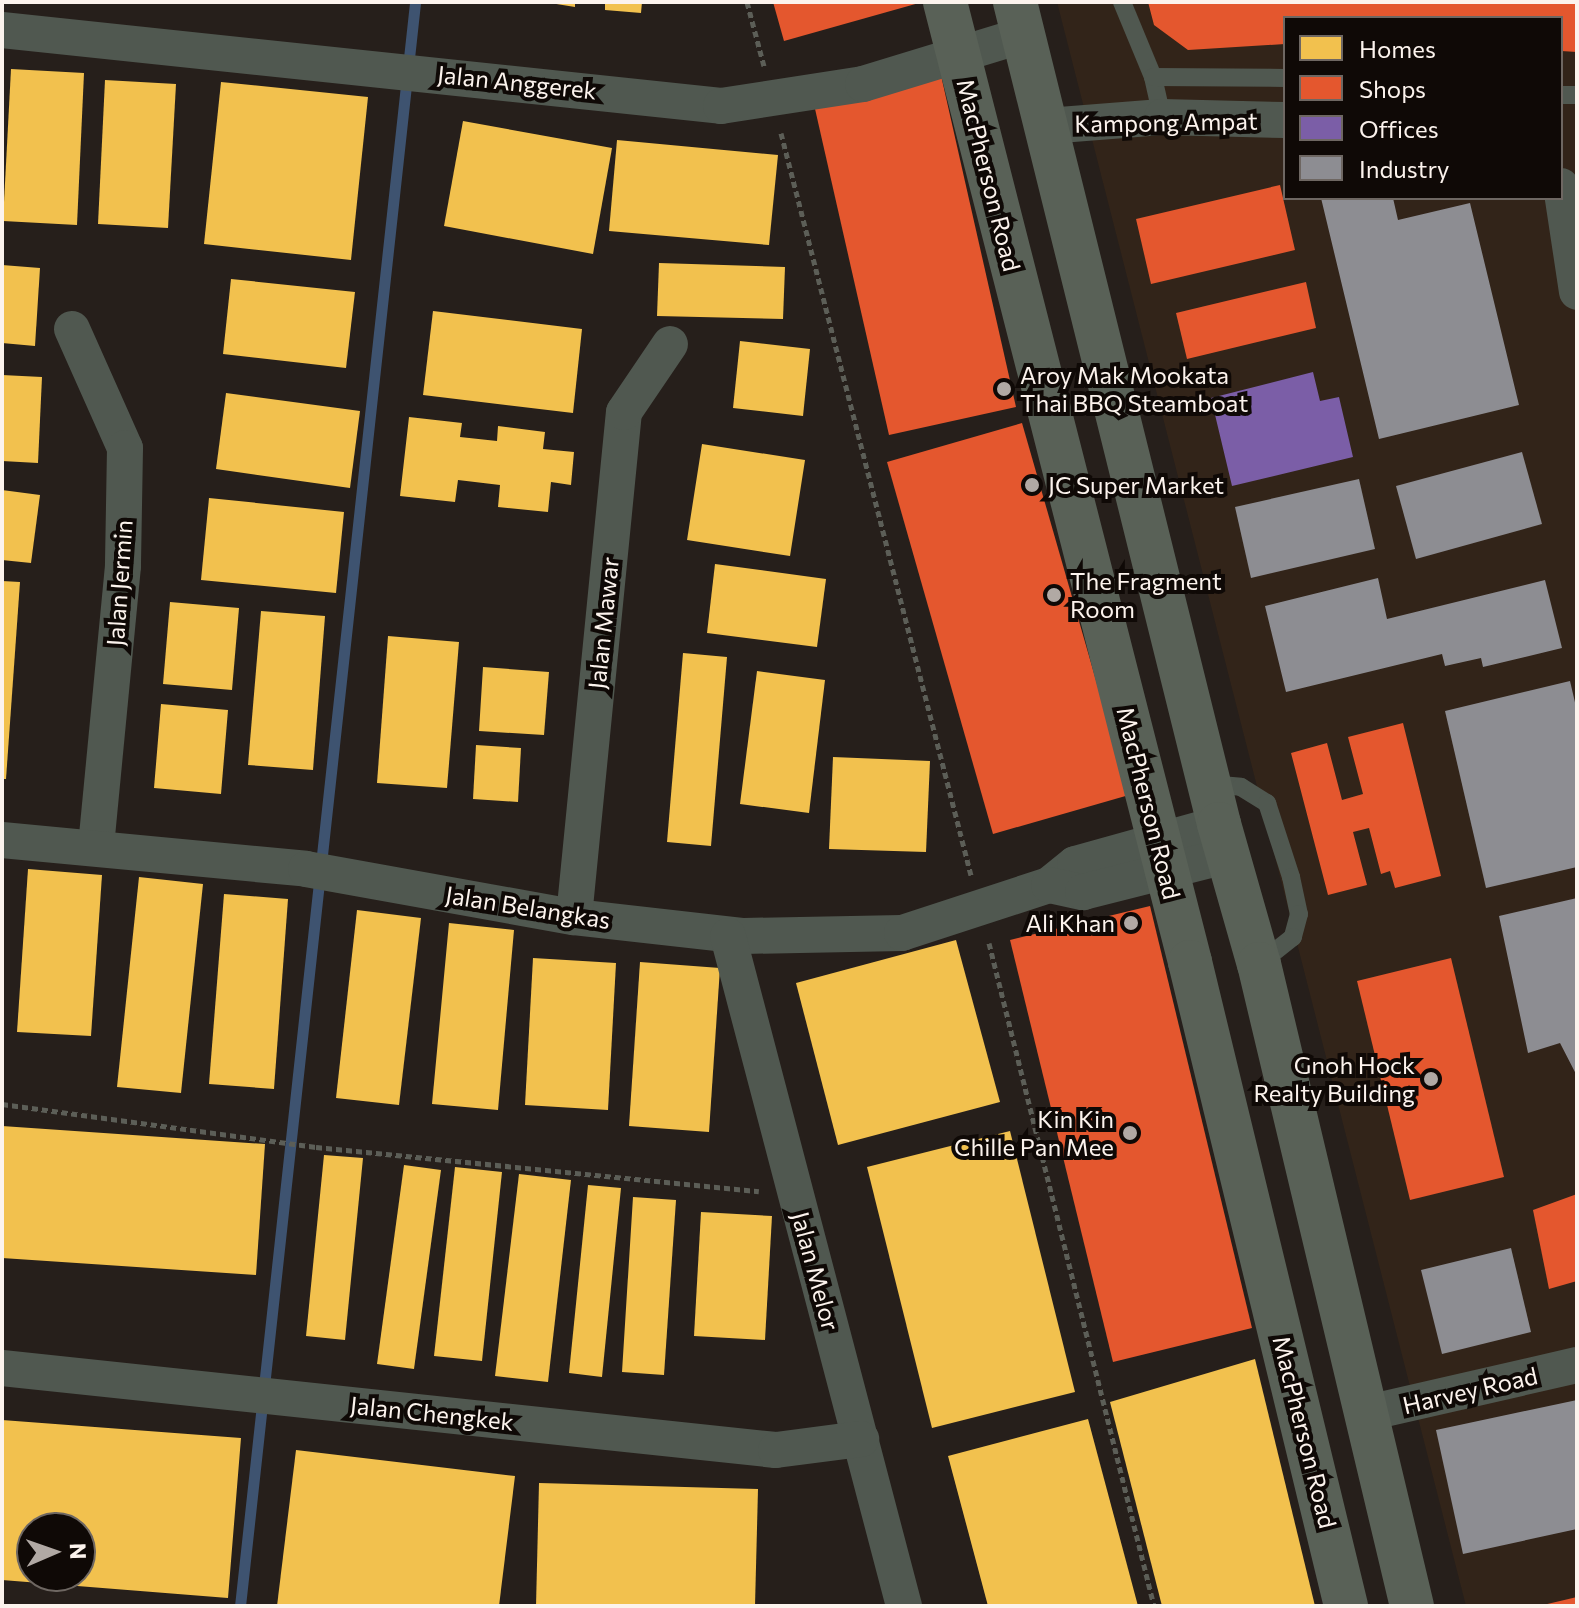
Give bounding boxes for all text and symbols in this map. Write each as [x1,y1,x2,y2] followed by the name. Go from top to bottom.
[1283,16,1563,200] legend
[1359,34,1436,63] text: Homes
[436,59,598,105] street label: Jalan Anggerek
[1359,74,1426,103] text: Shops
[951,76,1027,274] street label: MacPherson Road
[1074,106,1258,138] street label: Kampong Ampat
[1359,114,1439,143] text: Offices
[1359,154,1449,183] text: Industry
[1020,361,1248,417] place label: Aroy Mak Mookata Thai BBQ Steamboat
[995,380,1013,398] marker: Aroy Mak Mookata Thai BBQ Steamboat
[1048,471,1224,499] place label: JC Super Market
[1023,476,1041,494] marker: JC Super Market
[100,519,138,647] street label: Jalan Jermin
[582,556,624,690] street label: Jalan Mawar
[1070,567,1222,623] place label: The Fragment Room
[1045,586,1063,604] marker: The Fragment Room
[1111,704,1187,902] street label: MacPherson Road
[443,880,613,934] street label: Jalan Belangkas
[1025,909,1115,937] place label: Ali Khan
[1122,914,1140,932] marker: Ali Khan
[1254,1051,1415,1107] place label: Gnoh Hock Realty Building
[1422,1070,1440,1088] marker: Gnoh Hock Realty Building
[954,1105,1114,1161] place label: Kin Kin Chille Pan Mee
[1121,1124,1139,1142] marker: Kin Kin Chille Pan Mee
[786,1208,846,1334] street label: Jalan Melor
[1267,1333,1343,1531] street label: MacPherson Road
[1400,1361,1540,1419] street label: Harvey Road
[349,1390,515,1436] street label: Jalan Chengkek
[16,1512,96,1592] north arrow
[65,1542,92,1560] text: N

